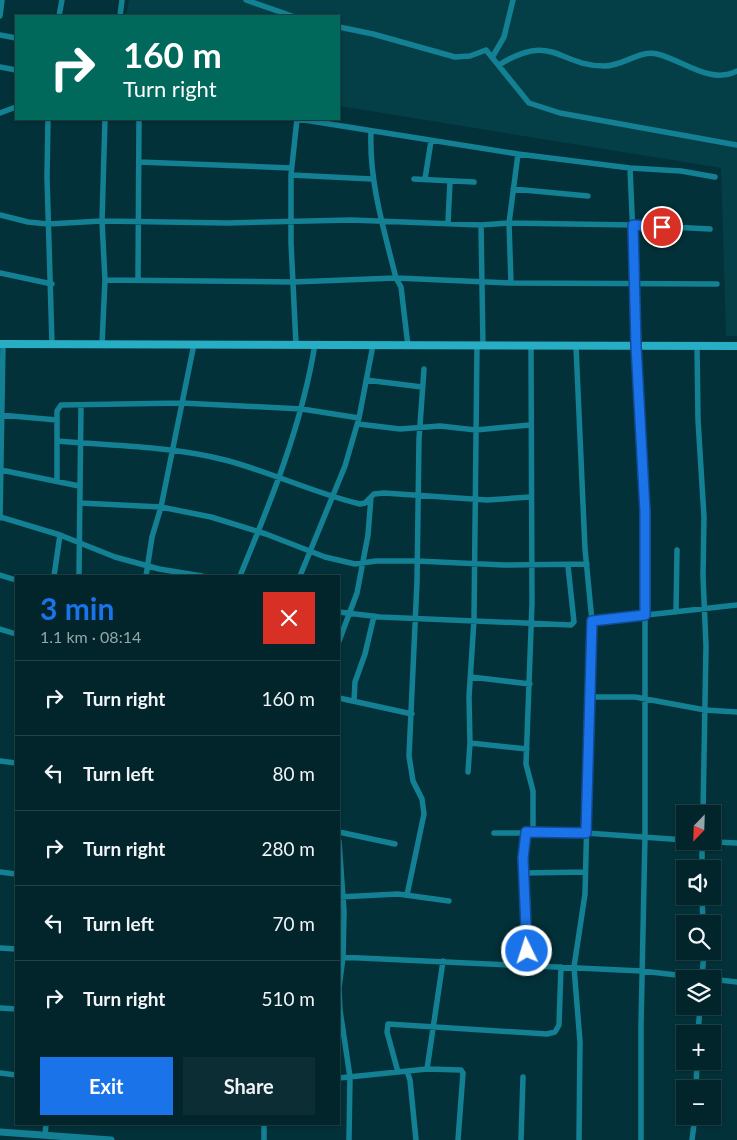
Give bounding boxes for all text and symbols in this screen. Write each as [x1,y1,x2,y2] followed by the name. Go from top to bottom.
[123,33,222,75] text: 160 m
[40,35,105,100] icon: right
[123,75,217,102] text: Turn right
[641,206,683,248] pin
[648,213,676,241] icon: arrive
[40,590,114,626] text: 3 min
[263,592,315,644] button: close
[40,627,141,646] text: 1.1 km · 08:14
[40,684,68,712] icon: right
[83,687,165,710] text: Turn right
[261,687,315,710] text: 160 m
[40,759,68,787] icon: left
[83,762,154,785] text: Turn left
[272,762,315,785] text: 80 m
[676,805,721,850] north arrow
[676,805,721,1125] map controls
[40,834,68,862] icon: right
[83,837,165,860] text: Turn right
[261,837,315,860] text: 280 m
[676,860,721,905] button: sound
[40,909,68,937] icon: left
[83,912,154,935] text: Turn left
[272,912,315,935] text: 70 m
[676,915,721,960] button: search
[500,924,552,976] position arrow
[676,970,721,1015] button: layers
[40,984,68,1012] icon: right
[83,987,165,1010] text: Turn right
[261,987,315,1010] text: 510 m
[676,1025,721,1070] button: +
[40,1057,173,1115] button: Exit
[183,1057,315,1115] button: Share
[676,1080,721,1125] button: −

